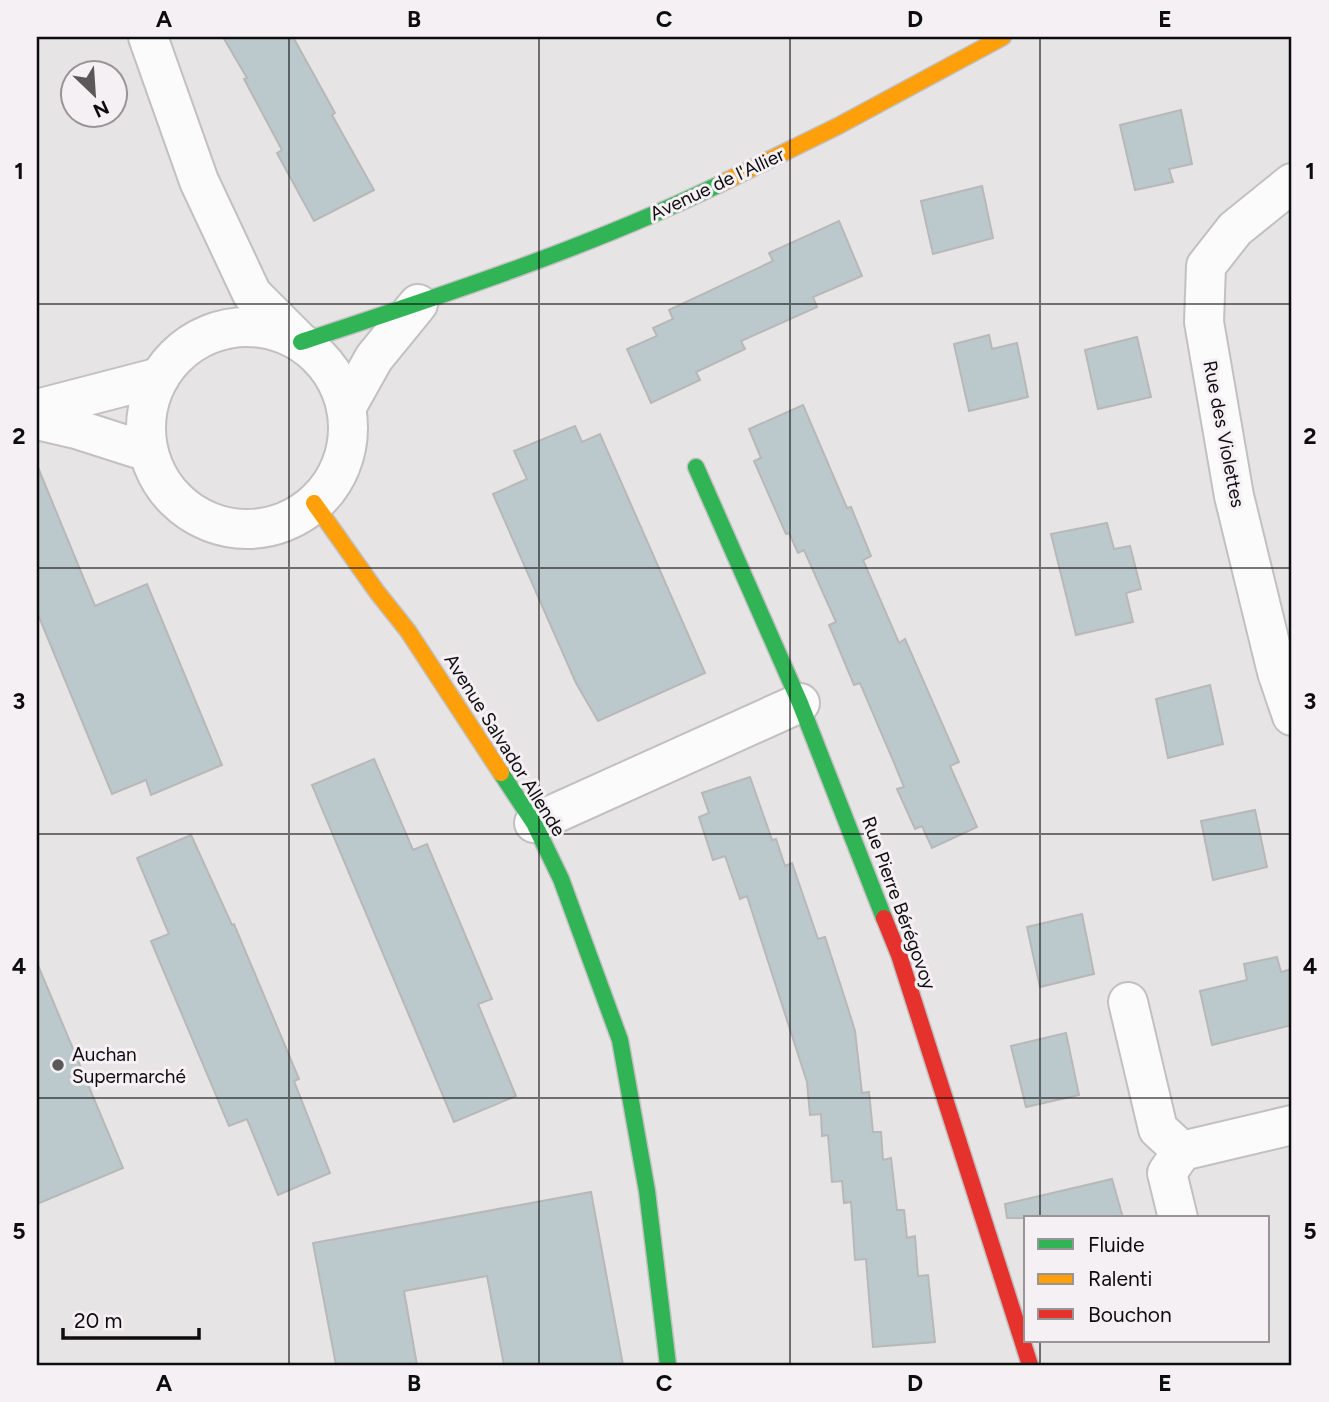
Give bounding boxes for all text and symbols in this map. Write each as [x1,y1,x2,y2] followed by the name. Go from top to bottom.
[156,5,173,33] text: A
[407,5,421,33] text: B
[656,5,673,33] text: C
[907,5,923,33] text: D
[1158,5,1172,33] text: E
[60,60,130,130] north arrow
[89,95,112,122] text: N
[646,143,788,225] street label: Avenue de l'Allier
[14,157,24,185] text: 1
[1305,157,1315,185] text: 1
[1198,359,1250,510] street label: Rue des Violettes
[12,422,26,450] text: 2
[1303,422,1317,450] text: 2
[439,650,571,840] street label: Avenue Salvador Allende
[13,687,25,715] text: 3
[1304,687,1316,715] text: 3
[857,813,941,993] street label: Rue Pierre Bérégovoy
[12,952,26,980] text: 4
[1303,952,1317,980] text: 4
[72,1043,186,1088] place label: Auchan Supermarché
[50,1057,66,1073] marker: Auchan Supermarché
[1024,1216,1270,1342] legend
[12,1217,26,1245] text: 5
[1303,1217,1317,1245] text: 5
[1088,1232,1144,1257] text: Fluide
[1088,1266,1152,1291] text: Ralenti
[63,1297,200,1341] scale bar
[1088,1302,1172,1327] text: Bouchon
[74,1308,122,1333] text: 20 m
[156,1369,173,1397] text: A
[407,1369,421,1397] text: B
[656,1369,673,1397] text: C
[907,1369,923,1397] text: D
[1158,1369,1172,1397] text: E

